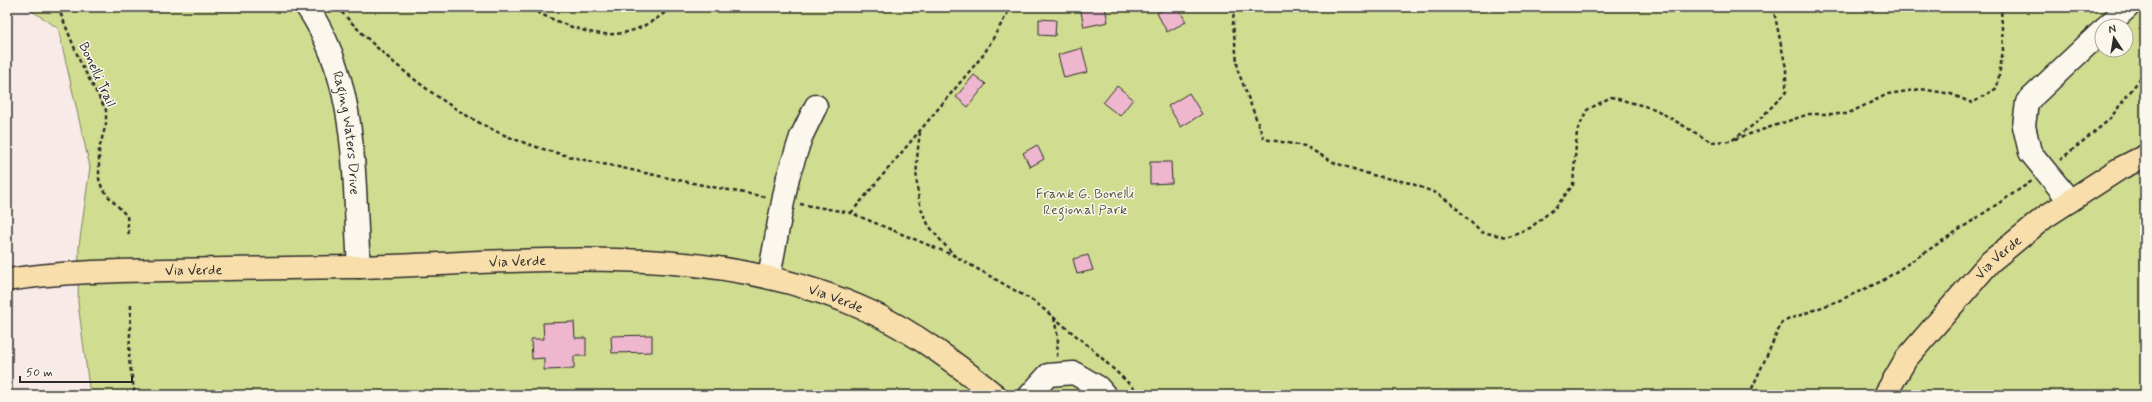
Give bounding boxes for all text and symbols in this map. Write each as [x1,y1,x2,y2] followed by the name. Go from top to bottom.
[2094,18,2134,58] north arrow
[2107,22,2117,37] text: N
[74,39,120,110] street label: Bonelli Trail
[328,69,363,195] street label: Raging Waters Drive
[1036,185,1134,221] park label: Frank G. Bonelli Regional Park
[1971,232,2026,283] street label: Via Verde
[488,252,546,272] street label: Via Verde
[165,261,222,280] street label: Via Verde
[806,281,866,317] street label: Via Verde
[20,358,132,384] scale bar
[26,365,53,381] text: 50 m

